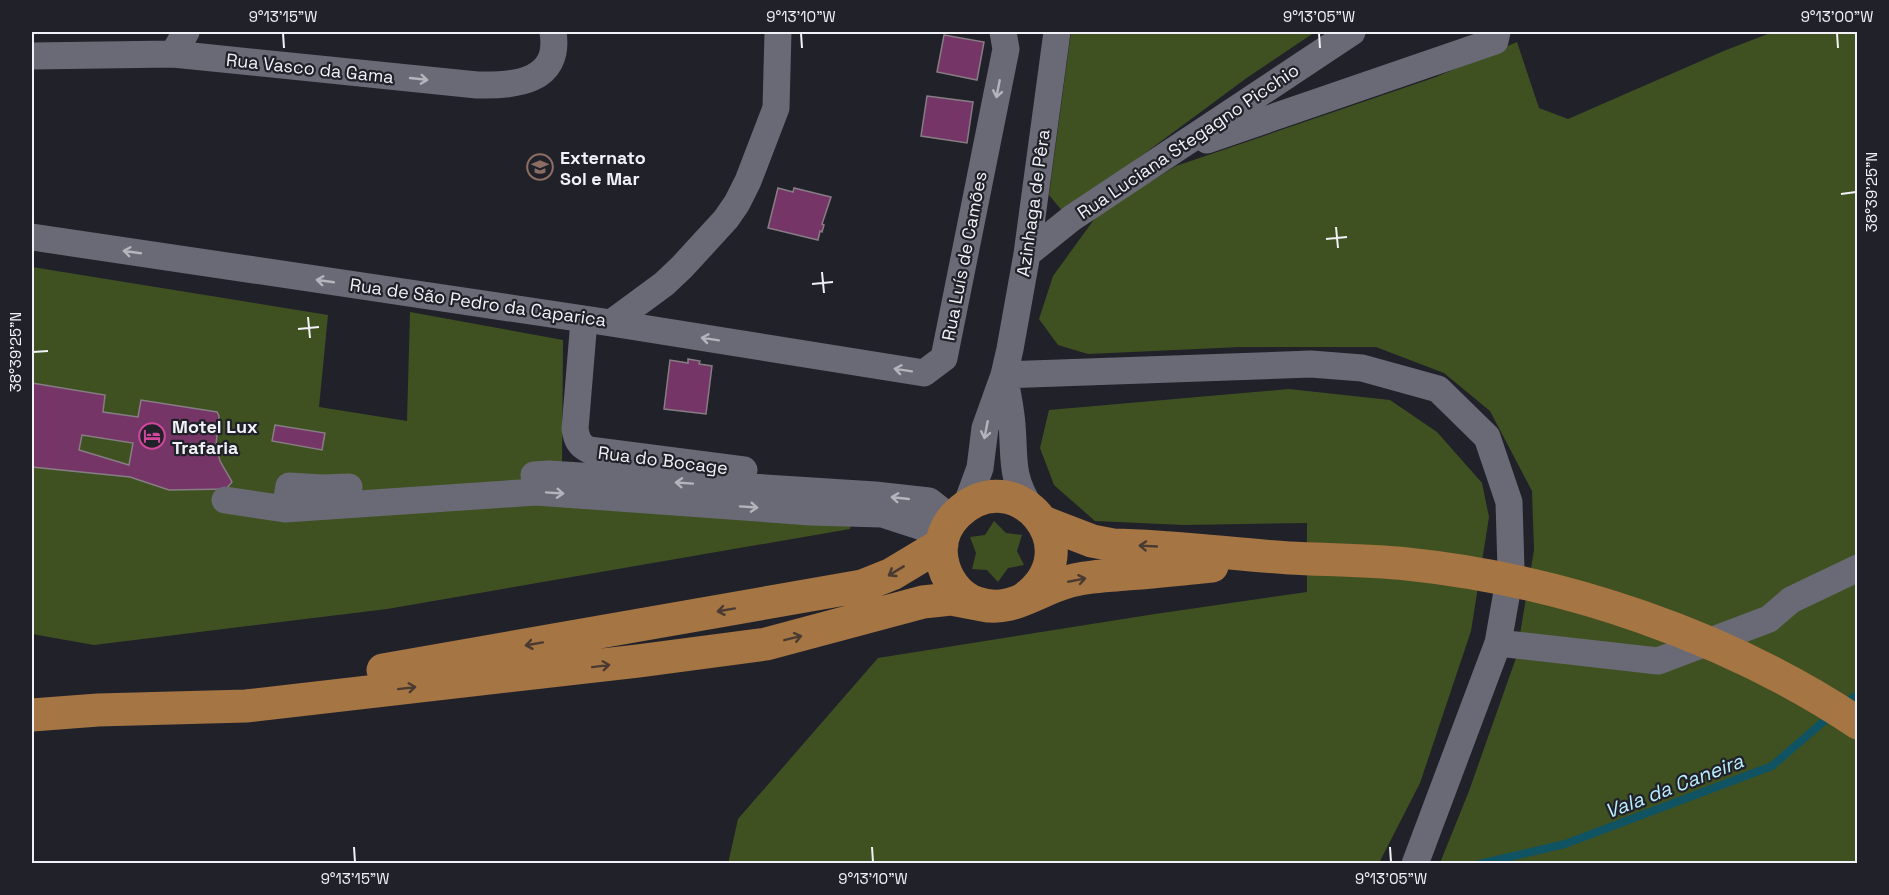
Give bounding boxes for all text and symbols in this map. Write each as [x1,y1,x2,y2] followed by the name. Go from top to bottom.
[249,7,317,26] text: 9°13'15"W
[766,7,836,26] text: 9°13'10"W
[1283,7,1355,26] text: 9°13'05"W
[1801,7,1873,26] text: 9°13'00"W
[225,48,395,88] street label: Rua Vasco da Gama
[1073,58,1303,224] street label: Rua Luciana Stegagno Picchio
[409,74,429,85] one-way arrow
[992,79,1003,98] one-way arrow
[1011,128,1055,278] street label: Azinhaga de Pêra
[560,146,646,190] place label: Externato Sol e Mar
[525,152,555,182] school or university icon: Externato Sol e Mar
[1862,152,1881,232] text: 38°39'25"N
[936,169,992,343] street label: Rua Luís de Camões
[122,247,142,258] one-way arrow
[348,273,608,331] street label: Rua de São Pedro da Caparica
[315,275,335,286] one-way arrow
[6,312,25,392] text: 38°39'25"N
[701,333,720,344] one-way arrow
[893,364,913,375] one-way arrow
[172,415,258,459] place label: Motel Lux Trafaria
[980,420,991,439] one-way arrow
[137,421,167,451] hotel icon: Motel Lux Trafaria
[597,441,729,479] street label: Rua do Bocage
[675,477,695,488] one-way arrow
[544,488,564,499] one-way arrow
[890,492,910,503] one-way arrow
[739,502,759,513] one-way arrow
[1139,540,1159,551] one-way arrow
[888,566,905,578] one-way arrow
[1066,574,1086,585] one-way arrow
[716,605,736,616] one-way arrow
[784,631,803,643] one-way arrow
[524,638,544,649] one-way arrow
[590,660,610,671] one-way arrow
[397,682,416,693] one-way arrow
[1601,747,1747,824] water label: Vala da Caneira
[321,869,389,888] text: 9°13'15"W
[838,869,908,888] text: 9°13'10"W
[1355,869,1427,888] text: 9°13'05"W

